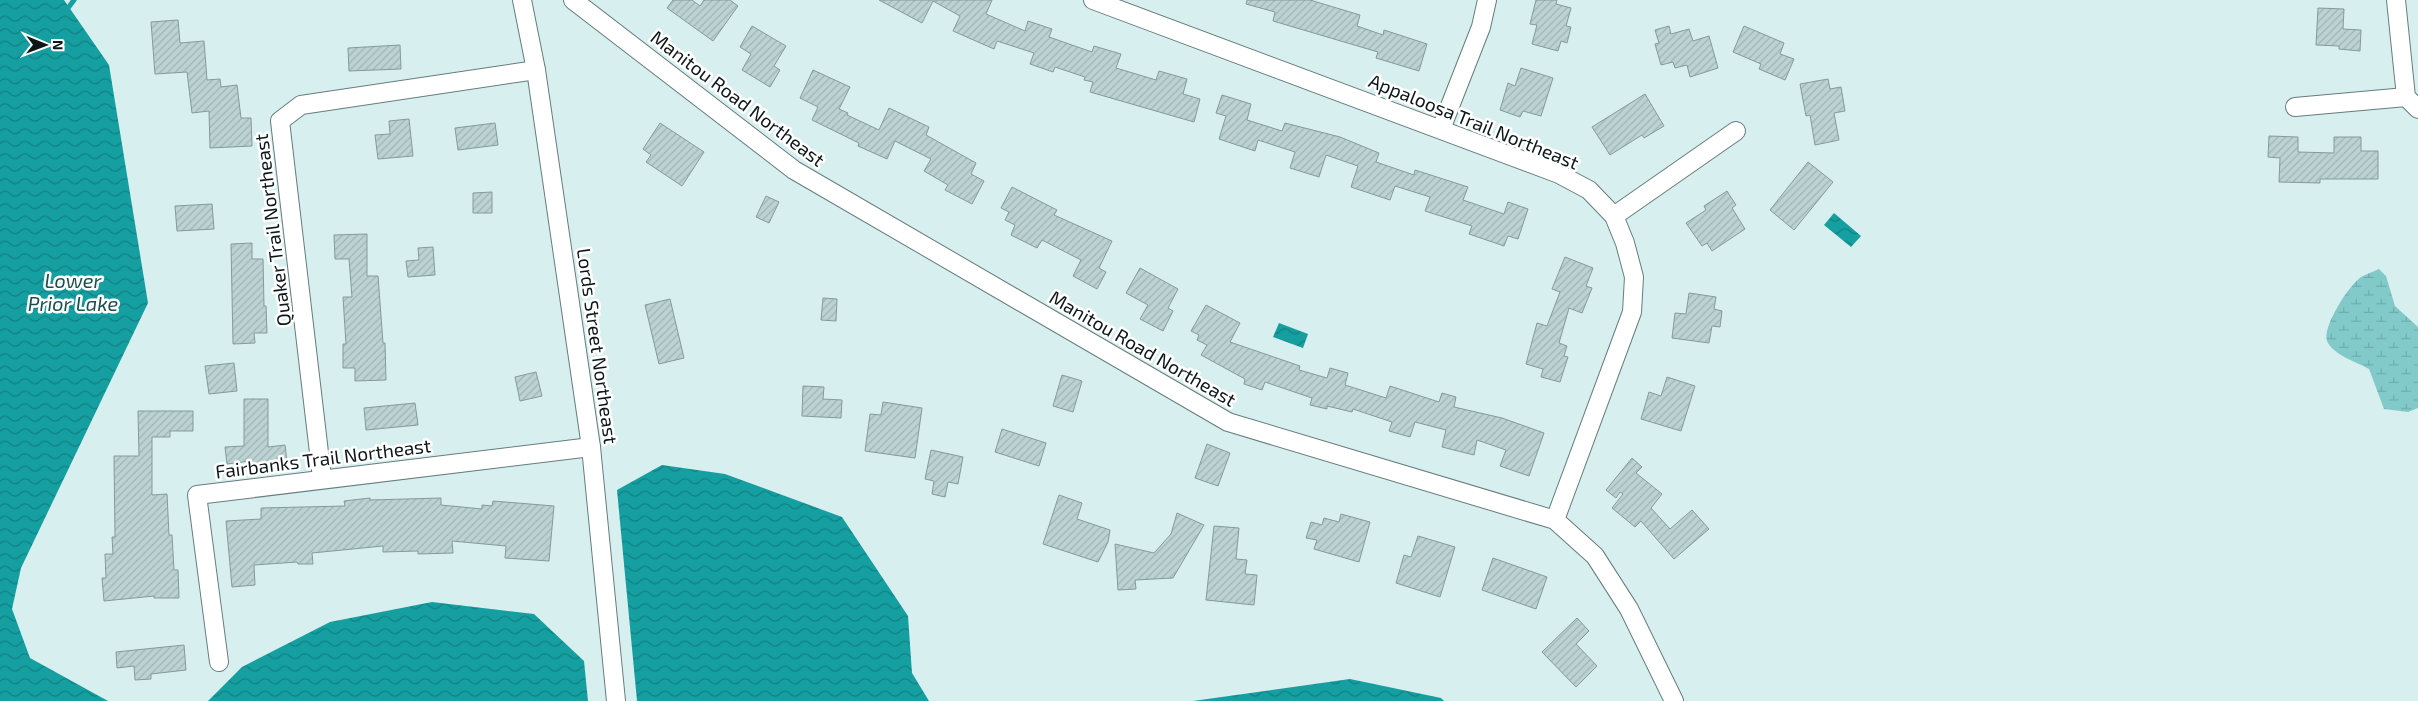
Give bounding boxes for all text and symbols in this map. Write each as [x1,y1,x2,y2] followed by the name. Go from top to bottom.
[20,20,70,70] north arrow
[647,25,829,171] street label: Manitou Road Northeast
[50,40,67,50] text: N
[1366,68,1582,174] street label: Appaloosa Trail Northeast
[249,132,295,328] street label: Quaker Trail Northeast
[573,247,623,445] street label: Lords Street Northeast
[28,268,119,315] water label: Lower Prior Lake
[1046,285,1240,411] street label: Manitou Road Northeast
[214,433,432,483] street label: Fairbanks Trail Northeast

